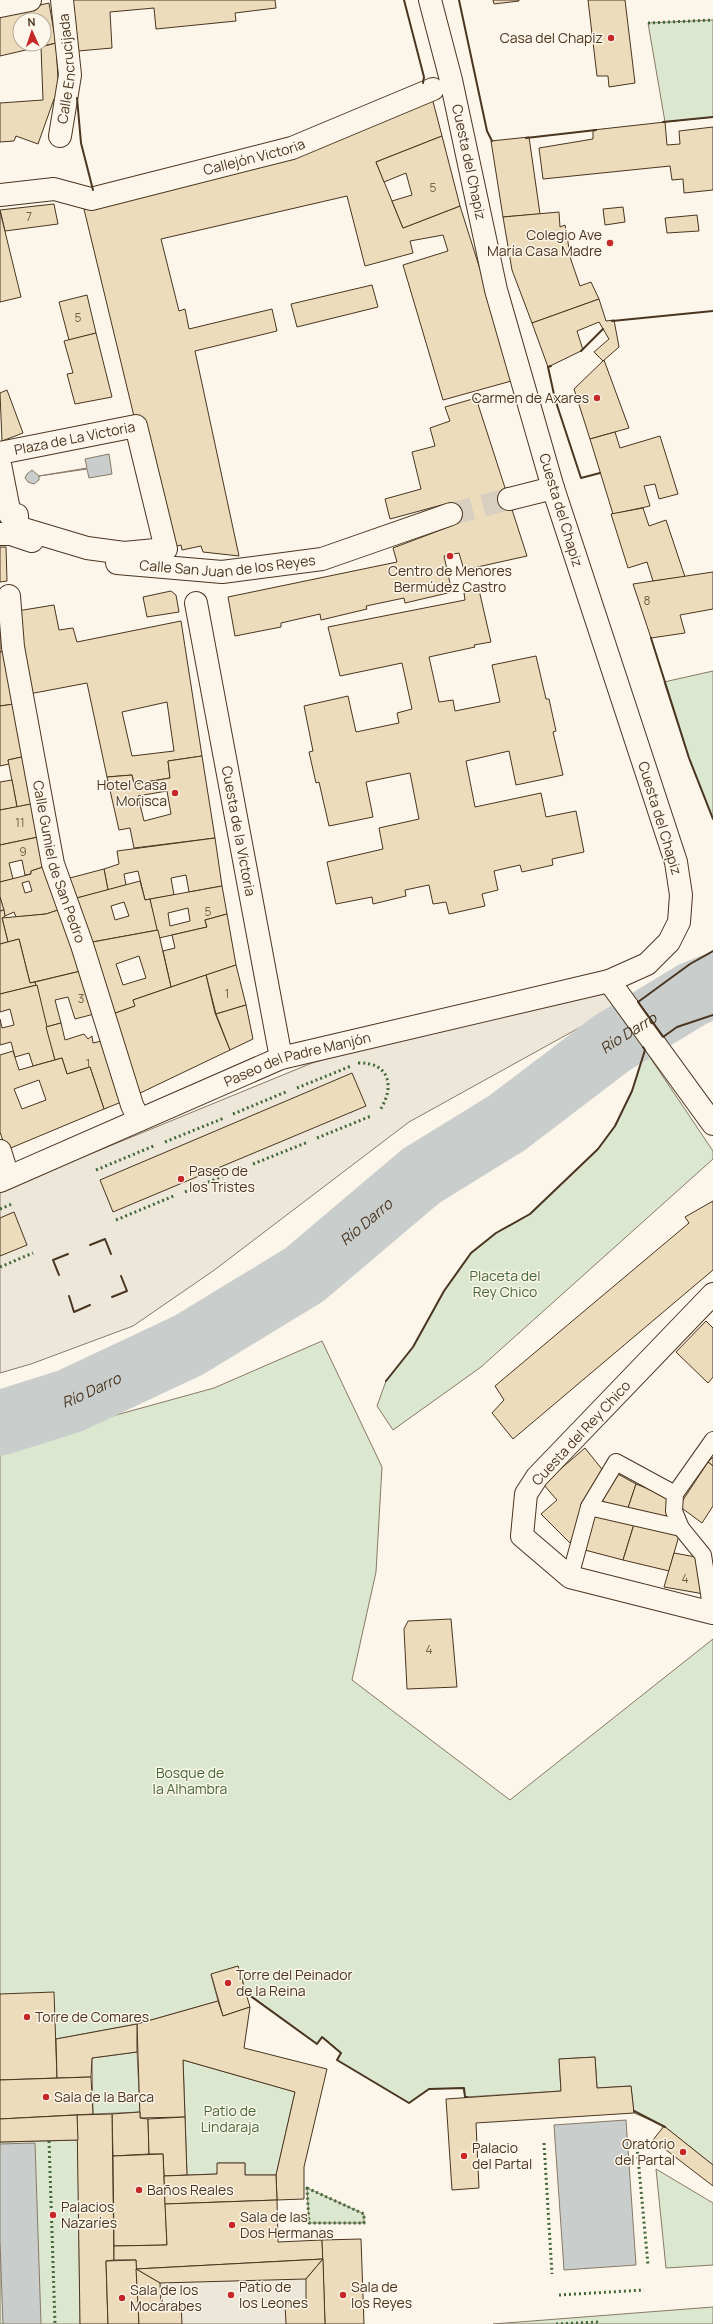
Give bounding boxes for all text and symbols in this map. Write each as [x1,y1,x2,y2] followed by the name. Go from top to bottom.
[12,12,52,52] north arrow
[52,13,79,125] street label: Calle Encrucijada
[27,14,36,29] text: N
[500,28,603,47] place label: Casa del Chapiz
[606,33,616,43] marker: Casa del Chapiz
[448,102,491,221] street label: Cuesta del Chapiz
[201,134,308,179] street label: Callejón Victoria
[430,179,437,196] house number: 5
[26,208,32,225] house number: 7
[487,225,602,260] place label: Colegio Ave María Casa Madre
[605,238,615,248] marker: Colegio Ave María Casa Madre
[75,309,82,326] house number: 5
[472,388,589,407] place label: Carmen de Axares
[592,393,602,403] marker: Carmen de Axares
[12,416,137,459] street label: Plaza de La Victoria
[535,451,588,569] street label: Cuesta del Chapiz
[139,550,317,581] street label: Calle San Juan de los Reyes
[445,551,455,561] marker: Centro de Menores Bermúdez Castro
[388,561,512,596] place label: Centro de Menores Bermúdez Castro
[644,592,651,609] house number: 8
[634,759,687,877] street label: Cuesta del Chapiz
[218,764,261,898] street label: Cuesta de la Victoria
[97,775,167,810] place label: Hotel Casa Morisca
[29,779,90,945] street label: Calle Gumiel de San Pedro
[170,788,180,798] marker: Hotel Casa Morisca
[15,814,25,831] house number: 11
[19,843,27,860] house number: 9
[205,903,212,920] house number: 5
[225,985,229,1002] house number: 1
[78,990,84,1007] house number: 3
[596,1007,661,1058] water label: Río Darro
[221,1027,373,1091] street label: Paseo del Padre Manjón
[86,1055,90,1072] house number: 1
[189,1161,255,1196] place label: Paseo de los Tristes
[176,1174,186,1184] marker: Paseo de los Tristes
[335,1193,398,1250] water label: Río Darro
[469,1266,541,1301] park label: Placeta del Rey Chico
[59,1367,125,1413] water label: Río Darro
[527,1376,634,1489] street label: Cuesta del Rey Chico
[681,1570,689,1587] house number: 4
[425,1641,433,1658] house number: 4
[153,1763,227,1798] park label: Bosque de la Alhambra
[236,1965,353,2000] place label: Torre del Peinador de la Reina
[223,1978,233,1988] marker: Torre del Peinador de la Reina
[35,2007,149,2026] place label: Torre de Comares
[22,2012,32,2022] marker: Torre de Comares
[54,2087,154,2106] place label: Sala de la Barca
[41,2092,51,2102] marker: Sala de la Barca
[201,2101,259,2136] park label: Patio de Lindaraja
[615,2134,675,2169] place label: Oratorio del Partal
[472,2138,532,2173] place label: Palacio del Partal
[678,2147,688,2157] marker: Oratorio del Partal
[459,2151,469,2161] marker: Palacio del Partal
[147,2180,234,2199] place label: Baños Reales
[134,2185,144,2195] marker: Baños Reales
[61,2197,117,2232] place label: Palacios Nazaríes
[240,2207,334,2242] place label: Sala de las Dos Hermanas
[48,2210,58,2220] marker: Palacios Nazaríes
[227,2220,237,2230] marker: Sala de las Dos Hermanas
[239,2277,308,2312] place label: Patio de los Leones
[351,2277,412,2312] place label: Sala de los Reyes
[130,2280,202,2315] place label: Sala de los Mocárabes
[226,2290,236,2300] marker: Patio de los Leones
[338,2290,348,2300] marker: Sala de los Reyes
[117,2293,127,2303] marker: Sala de los Mocárabes

